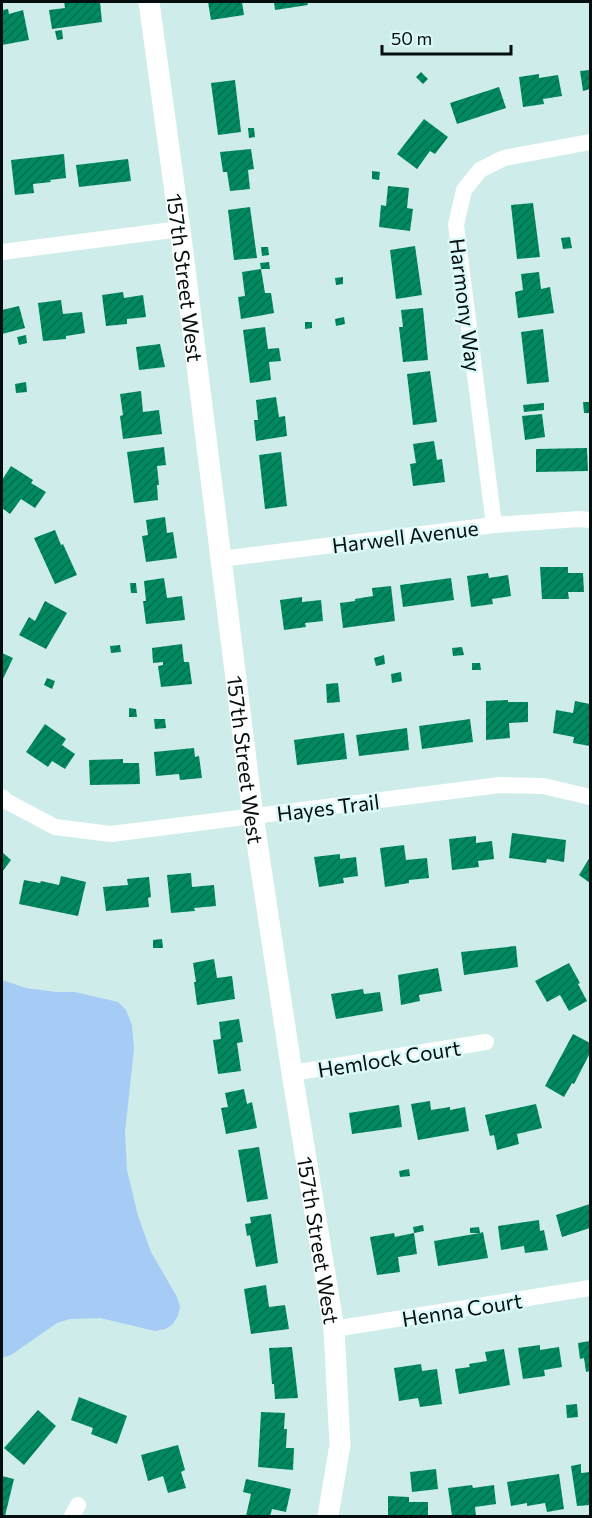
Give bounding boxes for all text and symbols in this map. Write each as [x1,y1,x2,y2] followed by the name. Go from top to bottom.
[382,18,511,56] scale bar
[391,27,432,49] text: 50 m
[163,192,209,363] street label: 157th Street West
[445,237,487,373] street label: Harmony Way
[330,515,480,557] street label: Harwell Avenue
[223,674,270,846] street label: 157th Street West
[275,788,381,826] street label: Hayes Trail
[316,1034,462,1082] street label: Hemlock Court
[293,1155,345,1326] street label: 157th Street West
[400,1287,524,1331] street label: Henna Court

